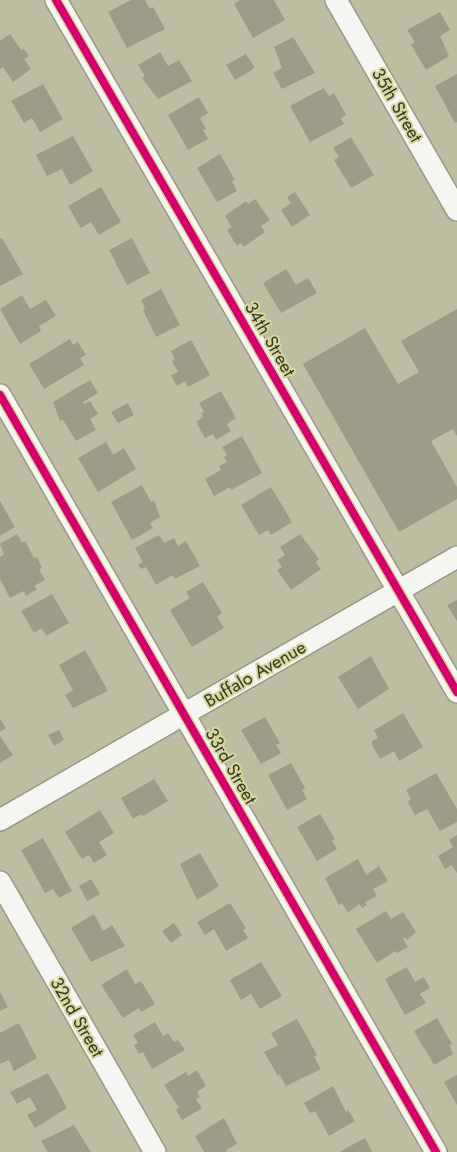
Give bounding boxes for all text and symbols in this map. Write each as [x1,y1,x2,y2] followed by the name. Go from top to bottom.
[365,63,429,148] street label: 35th Street
[238,297,302,382] street label: 34th Street
[199,634,311,714] street label: Buffalo Avenue
[199,723,264,810] street label: 33rd Street
[44,972,111,1062] street label: 32nd Street

